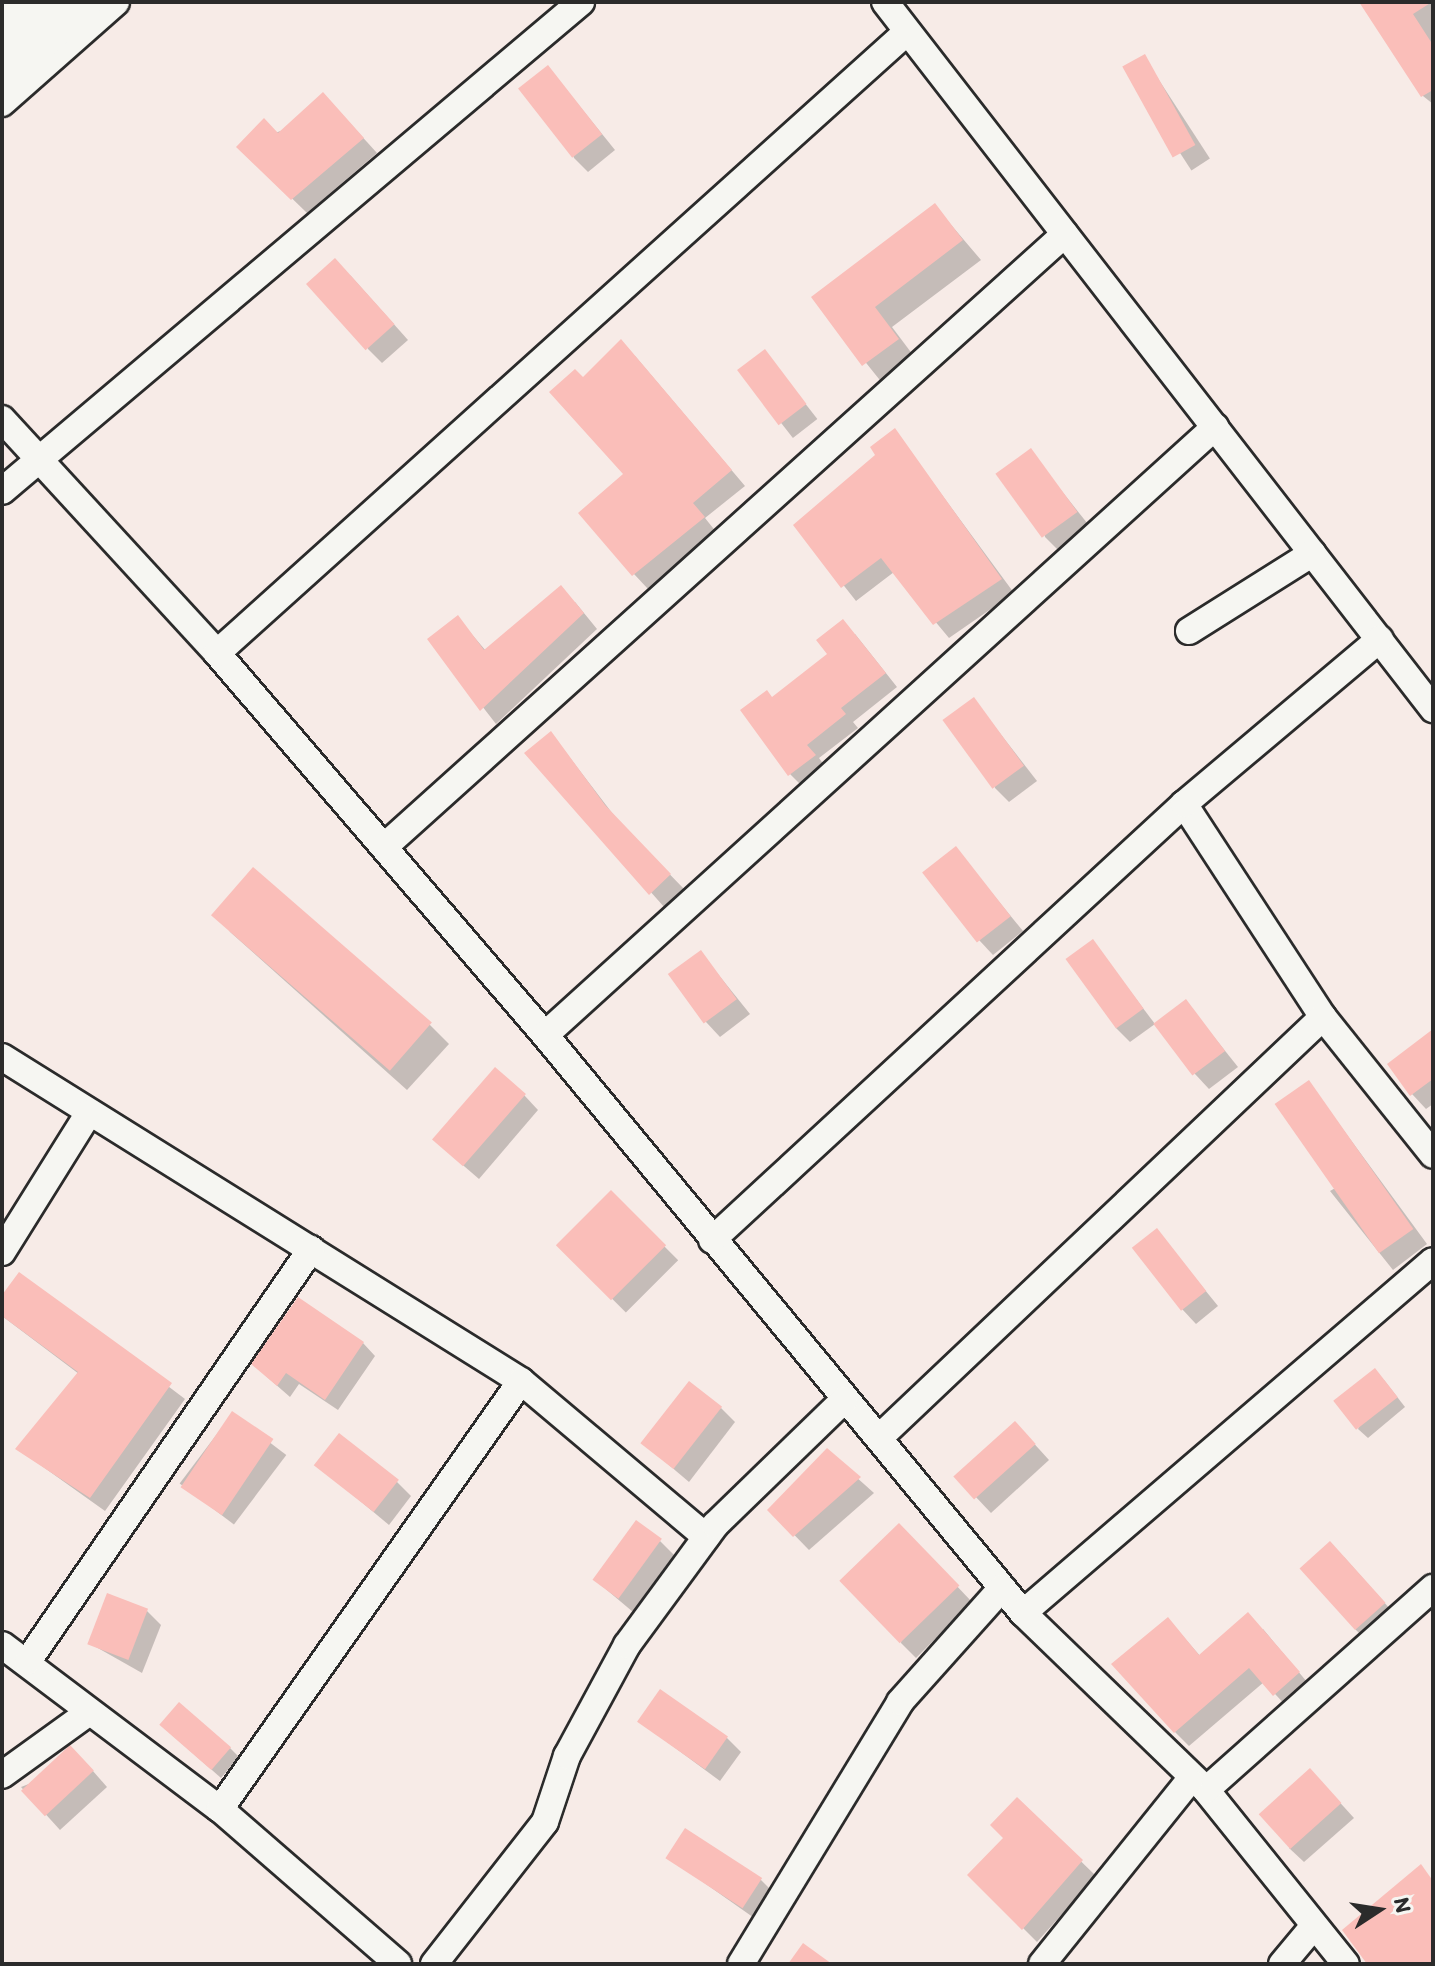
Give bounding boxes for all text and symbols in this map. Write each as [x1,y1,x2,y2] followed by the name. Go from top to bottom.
[1339,1870,1419,1950] north arrow
[1388,1895,1418,1915] text: N

